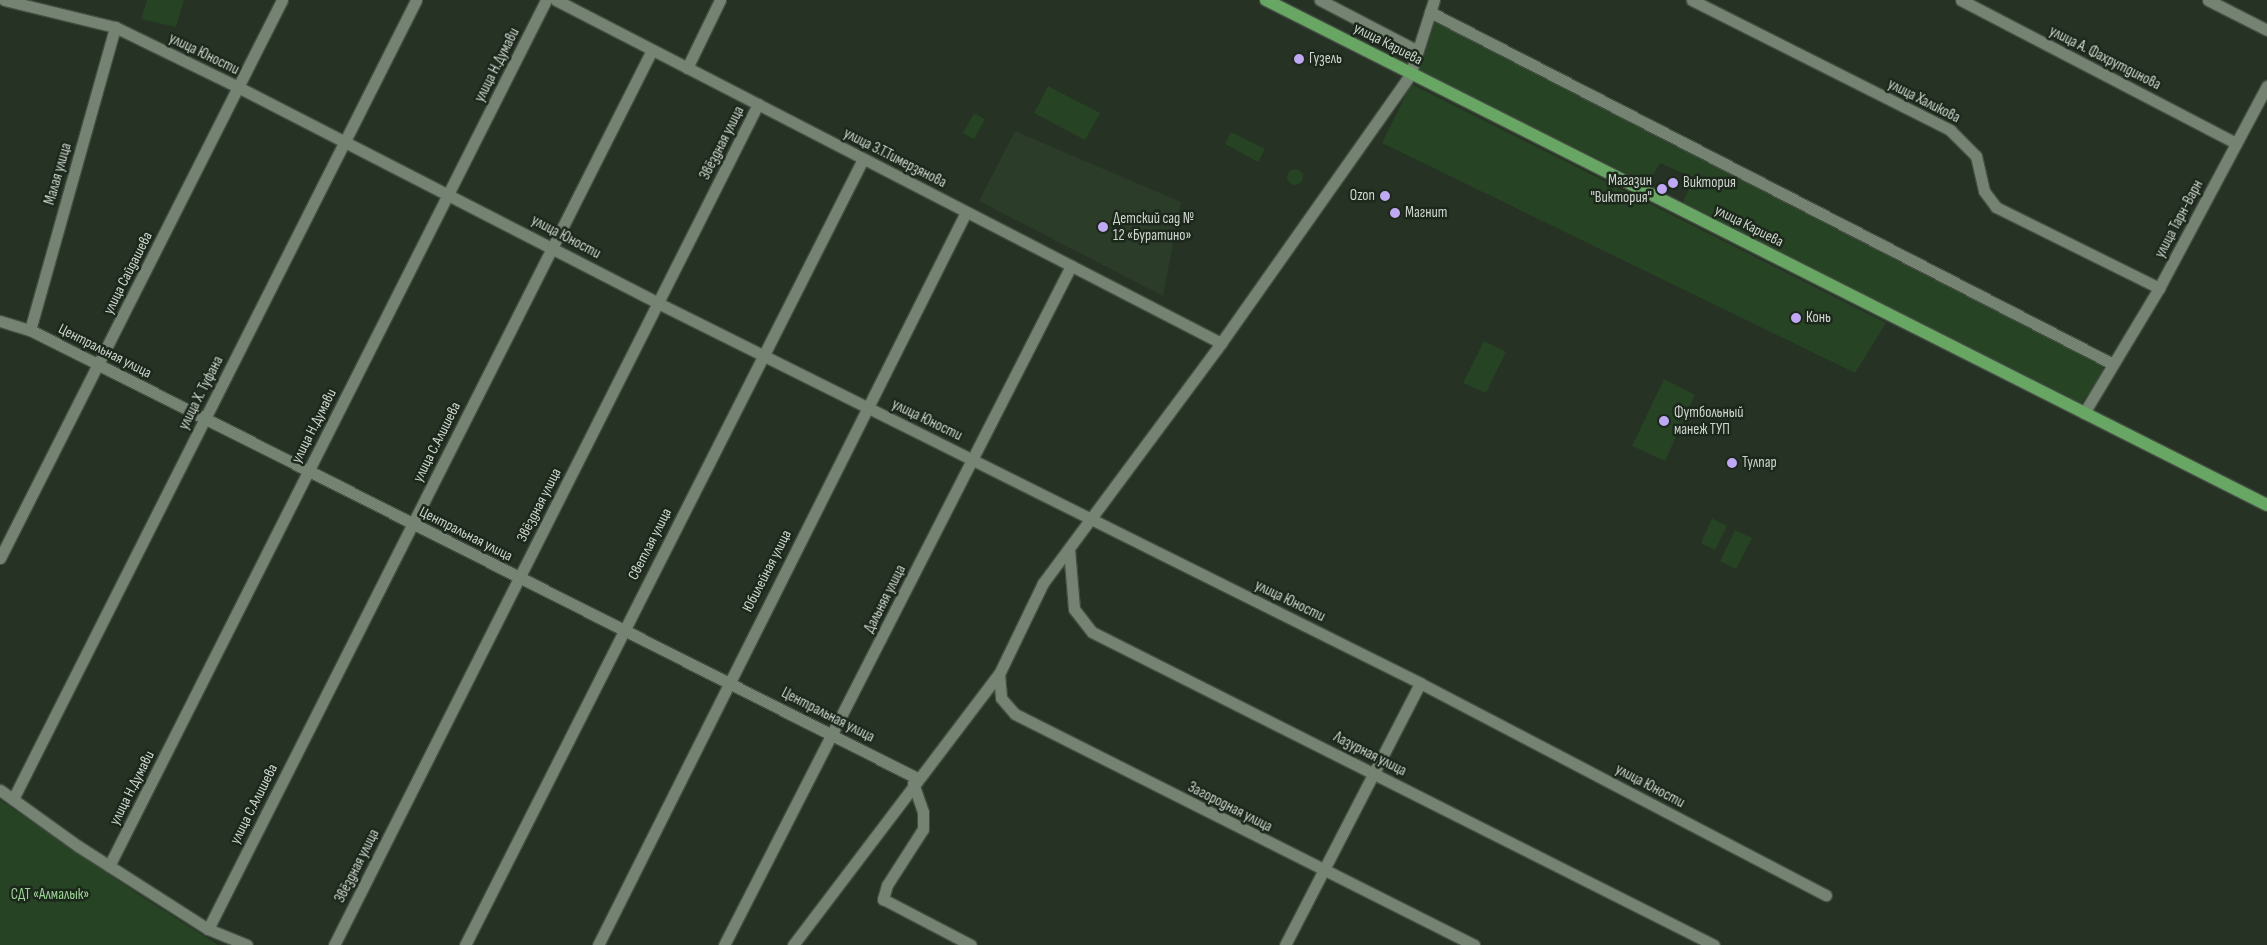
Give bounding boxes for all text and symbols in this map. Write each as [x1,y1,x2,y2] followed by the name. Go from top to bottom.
[1351,19,1425,69] street label: улица Кариева
[2046,22,2164,94] street label: улица А. Фахрутдинова
[471,25,523,105] street label: улица Н.Думави
[166,29,242,79] street label: улица Юности
[1309,50,1342,68] place label: Гузель
[1293,53,1305,65] marker: Гузель
[1885,75,1963,127] street label: улица Халикова
[696,103,748,183] street label: Звёздная улица
[841,124,949,192] street label: улица З.Т.Тимерзянова
[41,141,75,207] street label: Малая улица
[1590,171,1652,206] place label: Магазин "Виктория"
[1683,174,1736,192] place label: Виктория
[1667,177,1679,189] marker: Виктория
[2151,177,2207,261] street label: улица Тарн-Варн
[1656,183,1668,195] marker: Магазин "Виктория"
[1350,187,1375,205] place label: Ozon
[1379,190,1391,202] marker: Ozon
[1712,201,1786,251] street label: улица Кариева
[1405,204,1447,222] place label: Магнит
[1389,207,1401,219] marker: Магнит
[1113,209,1194,244] place label: Детский сад № 12 «Буратино»
[528,211,604,263] street label: улица Юности
[1097,221,1109,233] marker: Детский сад № 12 «Буратино»
[99,229,157,317] street label: улица Сайдашева
[1806,309,1831,327] place label: Конь
[1790,312,1802,324] marker: Конь
[55,320,155,382] street label: Центральная улица
[175,353,227,433] street label: улица Х. Туфана
[288,386,340,466] street label: улица Н.Думави
[889,395,965,445] street label: улица Юности
[409,399,465,485] street label: улица С.Алишева
[1674,403,1744,438] place label: Футбольный манеж ТУП
[1658,415,1670,427] marker: Футбольный манеж ТУП
[1742,454,1777,472] place label: Тулпар
[1726,457,1738,469] marker: Тулпар
[513,465,565,545] street label: Звёздная улица
[416,503,516,565] street label: Центральная улица
[624,505,676,583] street label: Светлая улица
[739,527,795,615] street label: Юбилейная улица
[860,562,910,636] street label: Дальняя улица
[1252,576,1328,626] street label: улица Юности
[778,684,878,746] street label: Центральная улица
[1331,728,1409,780] street label: Лазурная улица
[106,748,158,828] street label: улица Н.Думави
[1612,760,1688,812] street label: улица Юности
[226,761,282,847] street label: улица С.Алишева
[1185,778,1275,836] street label: Загородная улица
[331,826,383,906] street label: Звёздная улица
[11,886,89,904] park label: СДТ «Алмалык»

